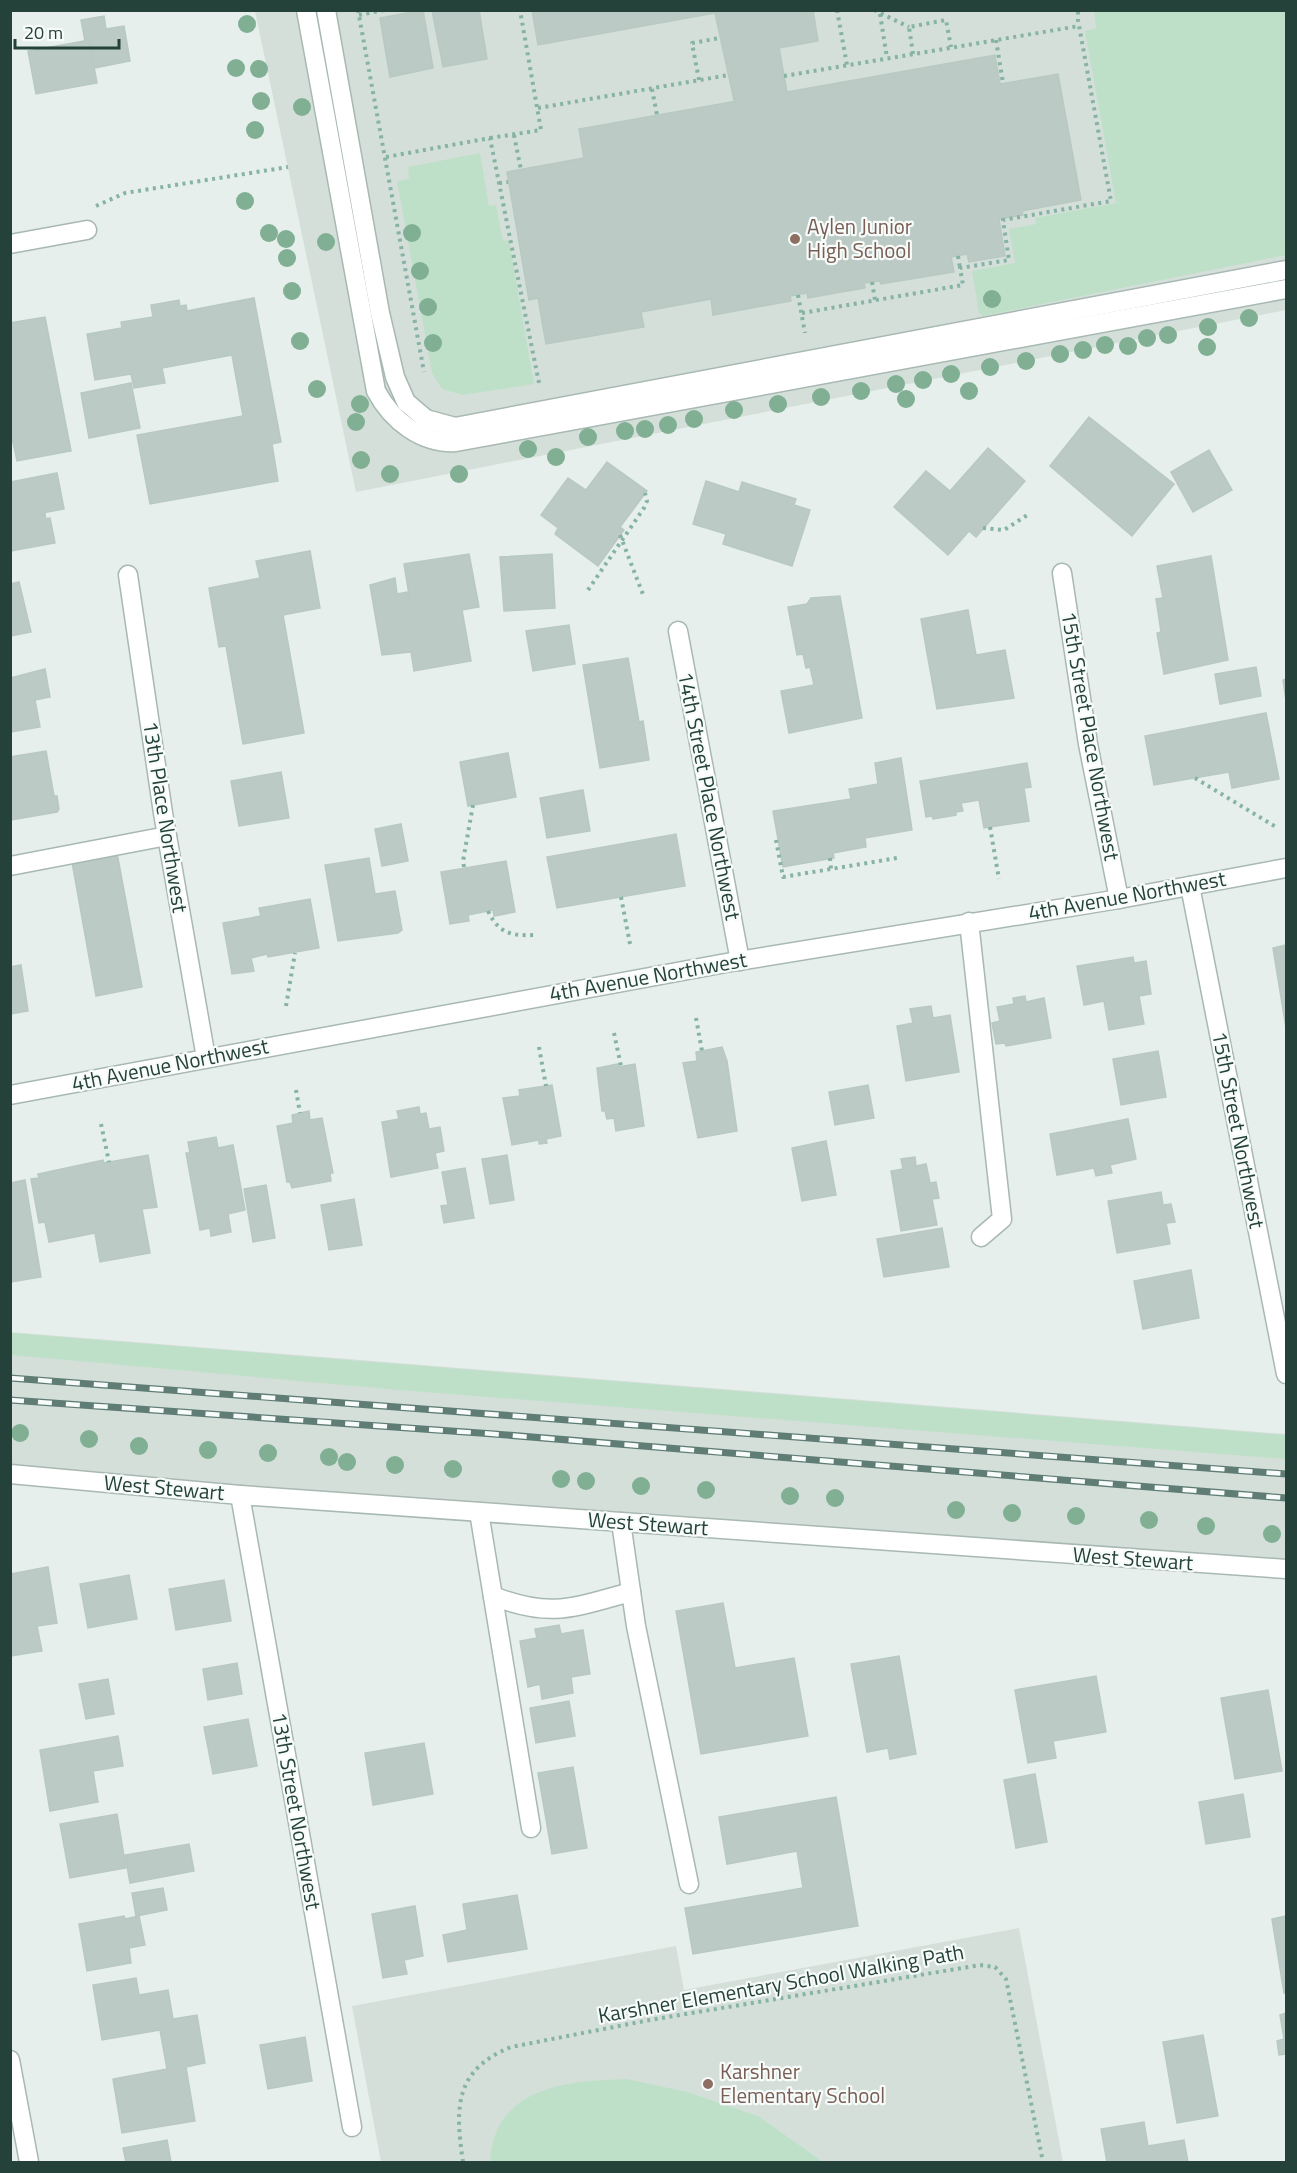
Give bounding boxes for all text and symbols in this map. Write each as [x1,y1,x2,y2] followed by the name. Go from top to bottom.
[15,12,118,50] scale bar
[24,19,63,46] text: 20 m
[807,210,912,266] place label: Aylen Junior High School
[788,232,802,246] marker: Aylen Junior High School
[1053,609,1129,863] street label: 15th Street Place Northwest
[670,669,750,923] street label: 14th Street Place Northwest
[135,719,197,916] street label: 13th Place Northwest
[1026,862,1229,928] street label: 4th Avenue Northwest
[547,943,750,1009] street label: 4th Avenue Northwest
[69,1029,272,1099] street label: 4th Avenue Northwest
[1204,1029,1274,1232] street label: 15th Street Northwest
[103,1466,226,1508] street label: West Stewart
[587,1503,710,1543] street label: West Stewart
[1072,1538,1195,1578] street label: West Stewart
[264,1709,330,1913] street label: 13th Street Northwest
[595,1935,966,2031] street label: Karshner Elementary School Walking Path
[720,2055,885,2111] place label: Karshner Elementary School
[701,2077,715,2091] marker: Karshner Elementary School

